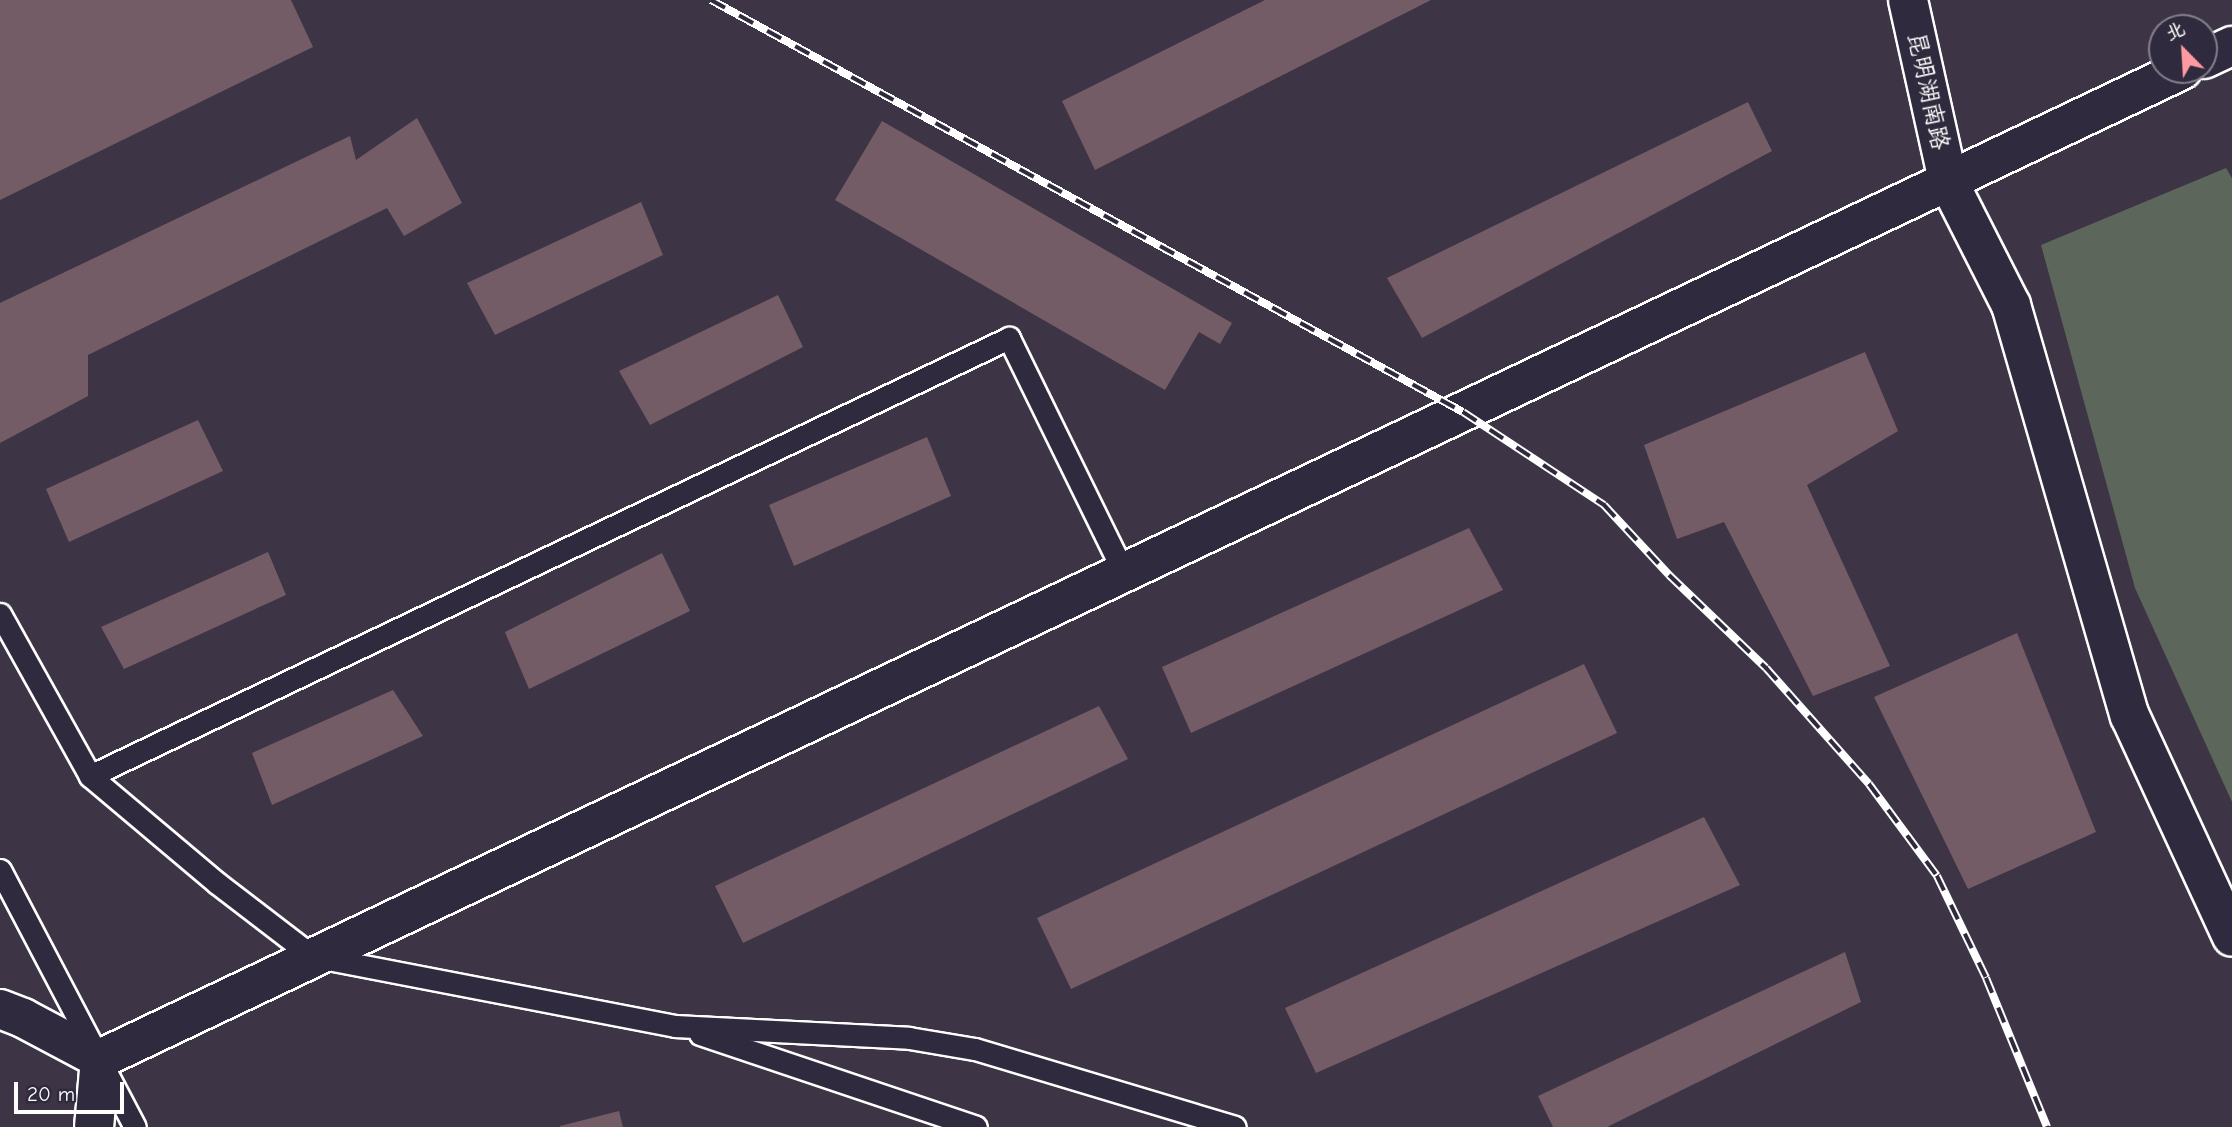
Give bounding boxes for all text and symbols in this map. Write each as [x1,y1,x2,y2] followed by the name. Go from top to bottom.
[2148,14,2218,84] north arrow
[2162,18,2188,46] text: 北
[1901,29,1955,153] street label: 昆明湖南路
[18,1068,128,1112] scale bar
[27,1082,75,1106] text: 20 m

